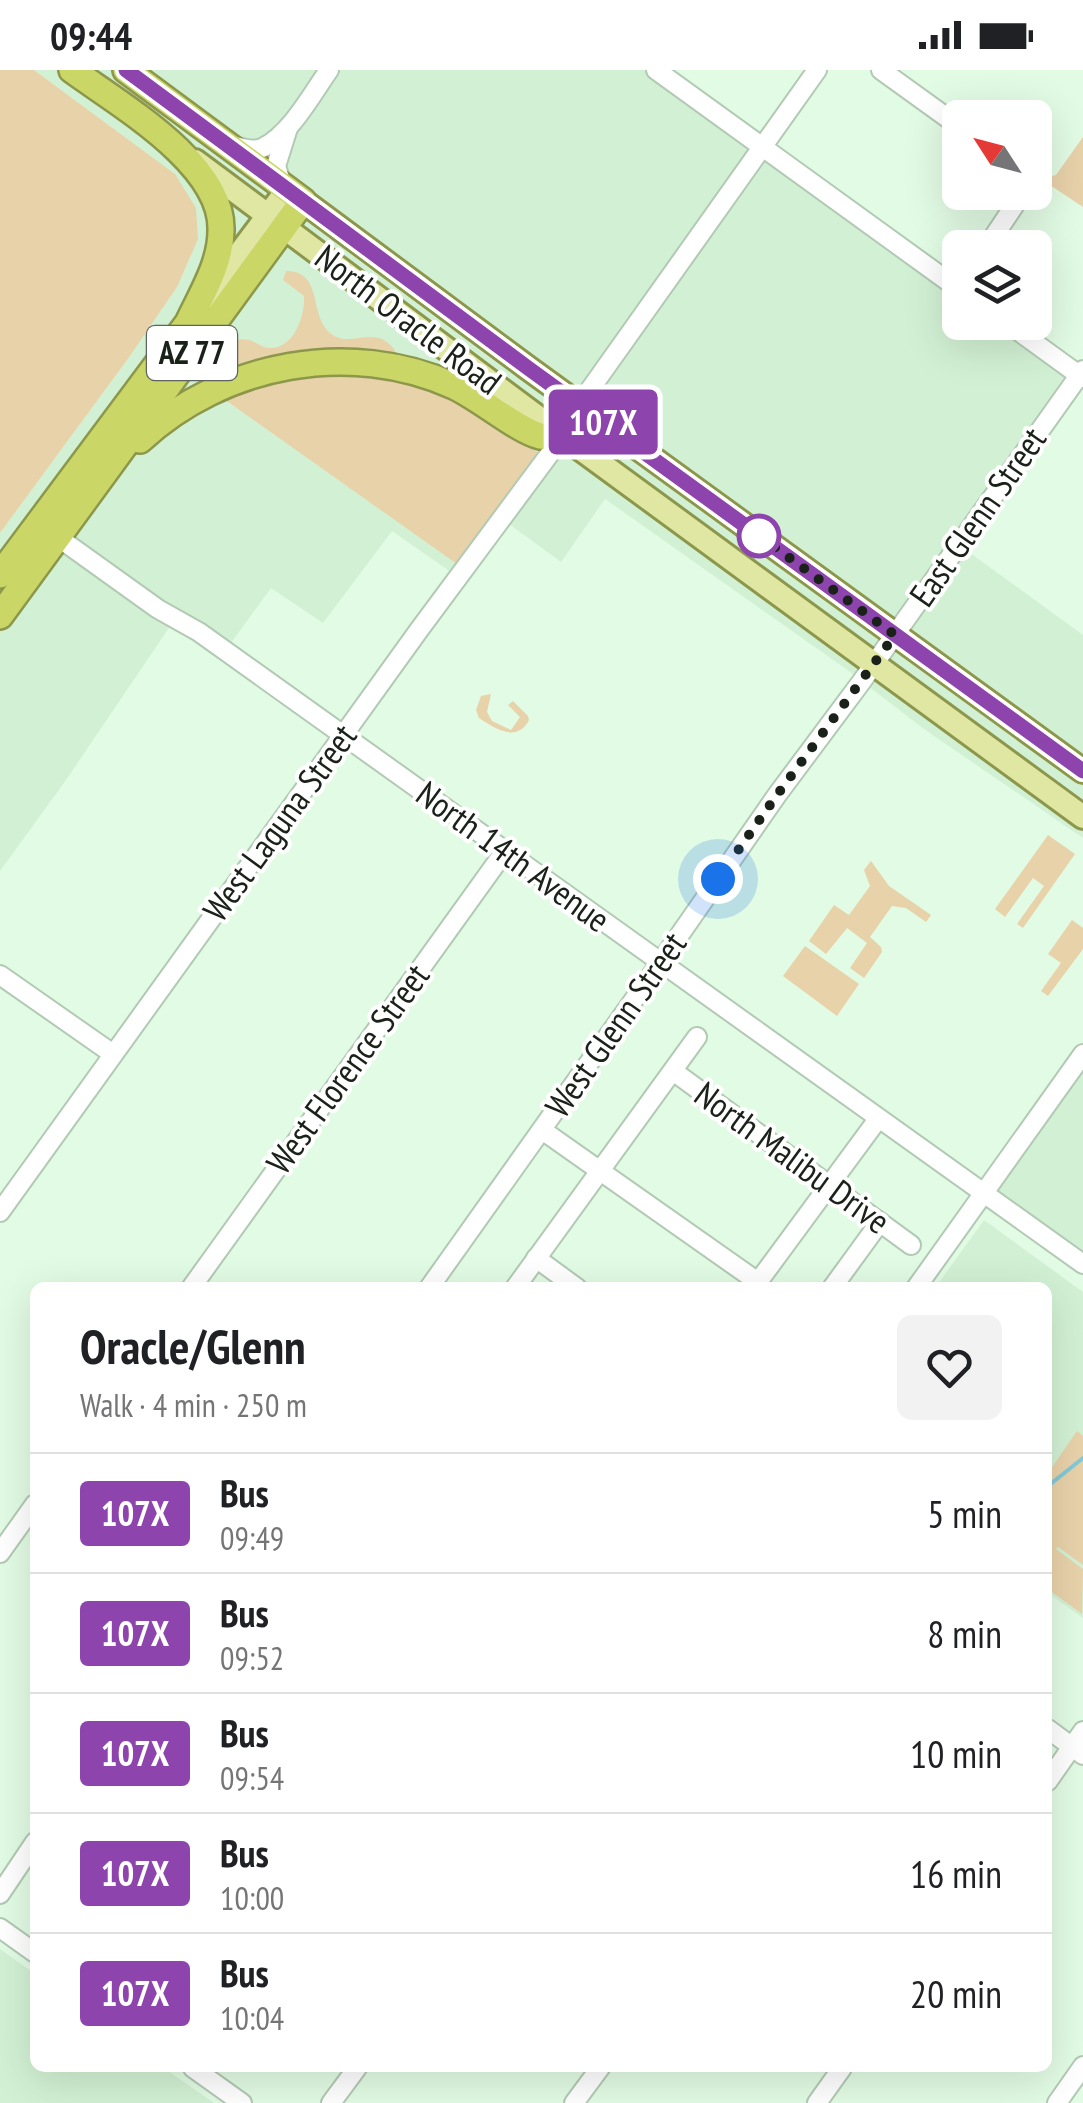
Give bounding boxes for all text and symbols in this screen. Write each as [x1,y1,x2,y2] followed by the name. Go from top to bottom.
[50,11,132,60] text: 09:44
[942,100,1052,210] north arrow
[942,100,1052,340] map controls
[942,230,1052,340] button: layers
[306,234,511,404] street label: North Oracle Road
[147,326,237,380] road number: AZ 77
[533,390,673,454] line badge: 107X
[569,399,637,445] text: 107X
[899,418,1056,615] street label: East Glenn Street
[738,515,780,557] unlabelled marker
[192,714,367,930] street label: West Laguna Street
[408,770,619,942] street label: North 14th Avenue
[693,854,743,904] your location
[534,922,696,1126] street label: West Glenn Street
[255,954,439,1183] street label: West Florence Street
[686,1071,899,1243] street label: North Malibu Drive
[80,1315,306,1377] text: Oracle/Glenn
[897,1315,1002,1420] button: heart
[80,1384,307,1426] text: Walk · 4 min · 250 m
[220,1468,269,1517] text: Bus
[927,1489,1002,1538] text: 5 min
[101,1490,169,1536] text: 107X
[220,1517,284,1559] text: 09:49
[220,1588,269,1637] text: Bus
[927,1609,1002,1658] text: 8 min
[101,1610,169,1656] text: 107X
[220,1637,284,1679] text: 09:52
[220,1708,269,1757] text: Bus
[910,1729,1002,1778] text: 10 min
[101,1730,169,1776] text: 107X
[220,1757,284,1799] text: 09:54
[220,1828,269,1877] text: Bus
[910,1849,1002,1898] text: 16 min
[101,1850,169,1896] text: 107X
[220,1877,284,1919] text: 10:00
[220,1948,269,1997] text: Bus
[910,1969,1002,2018] text: 20 min
[101,1970,169,2016] text: 107X
[220,1997,284,2039] text: 10:04

